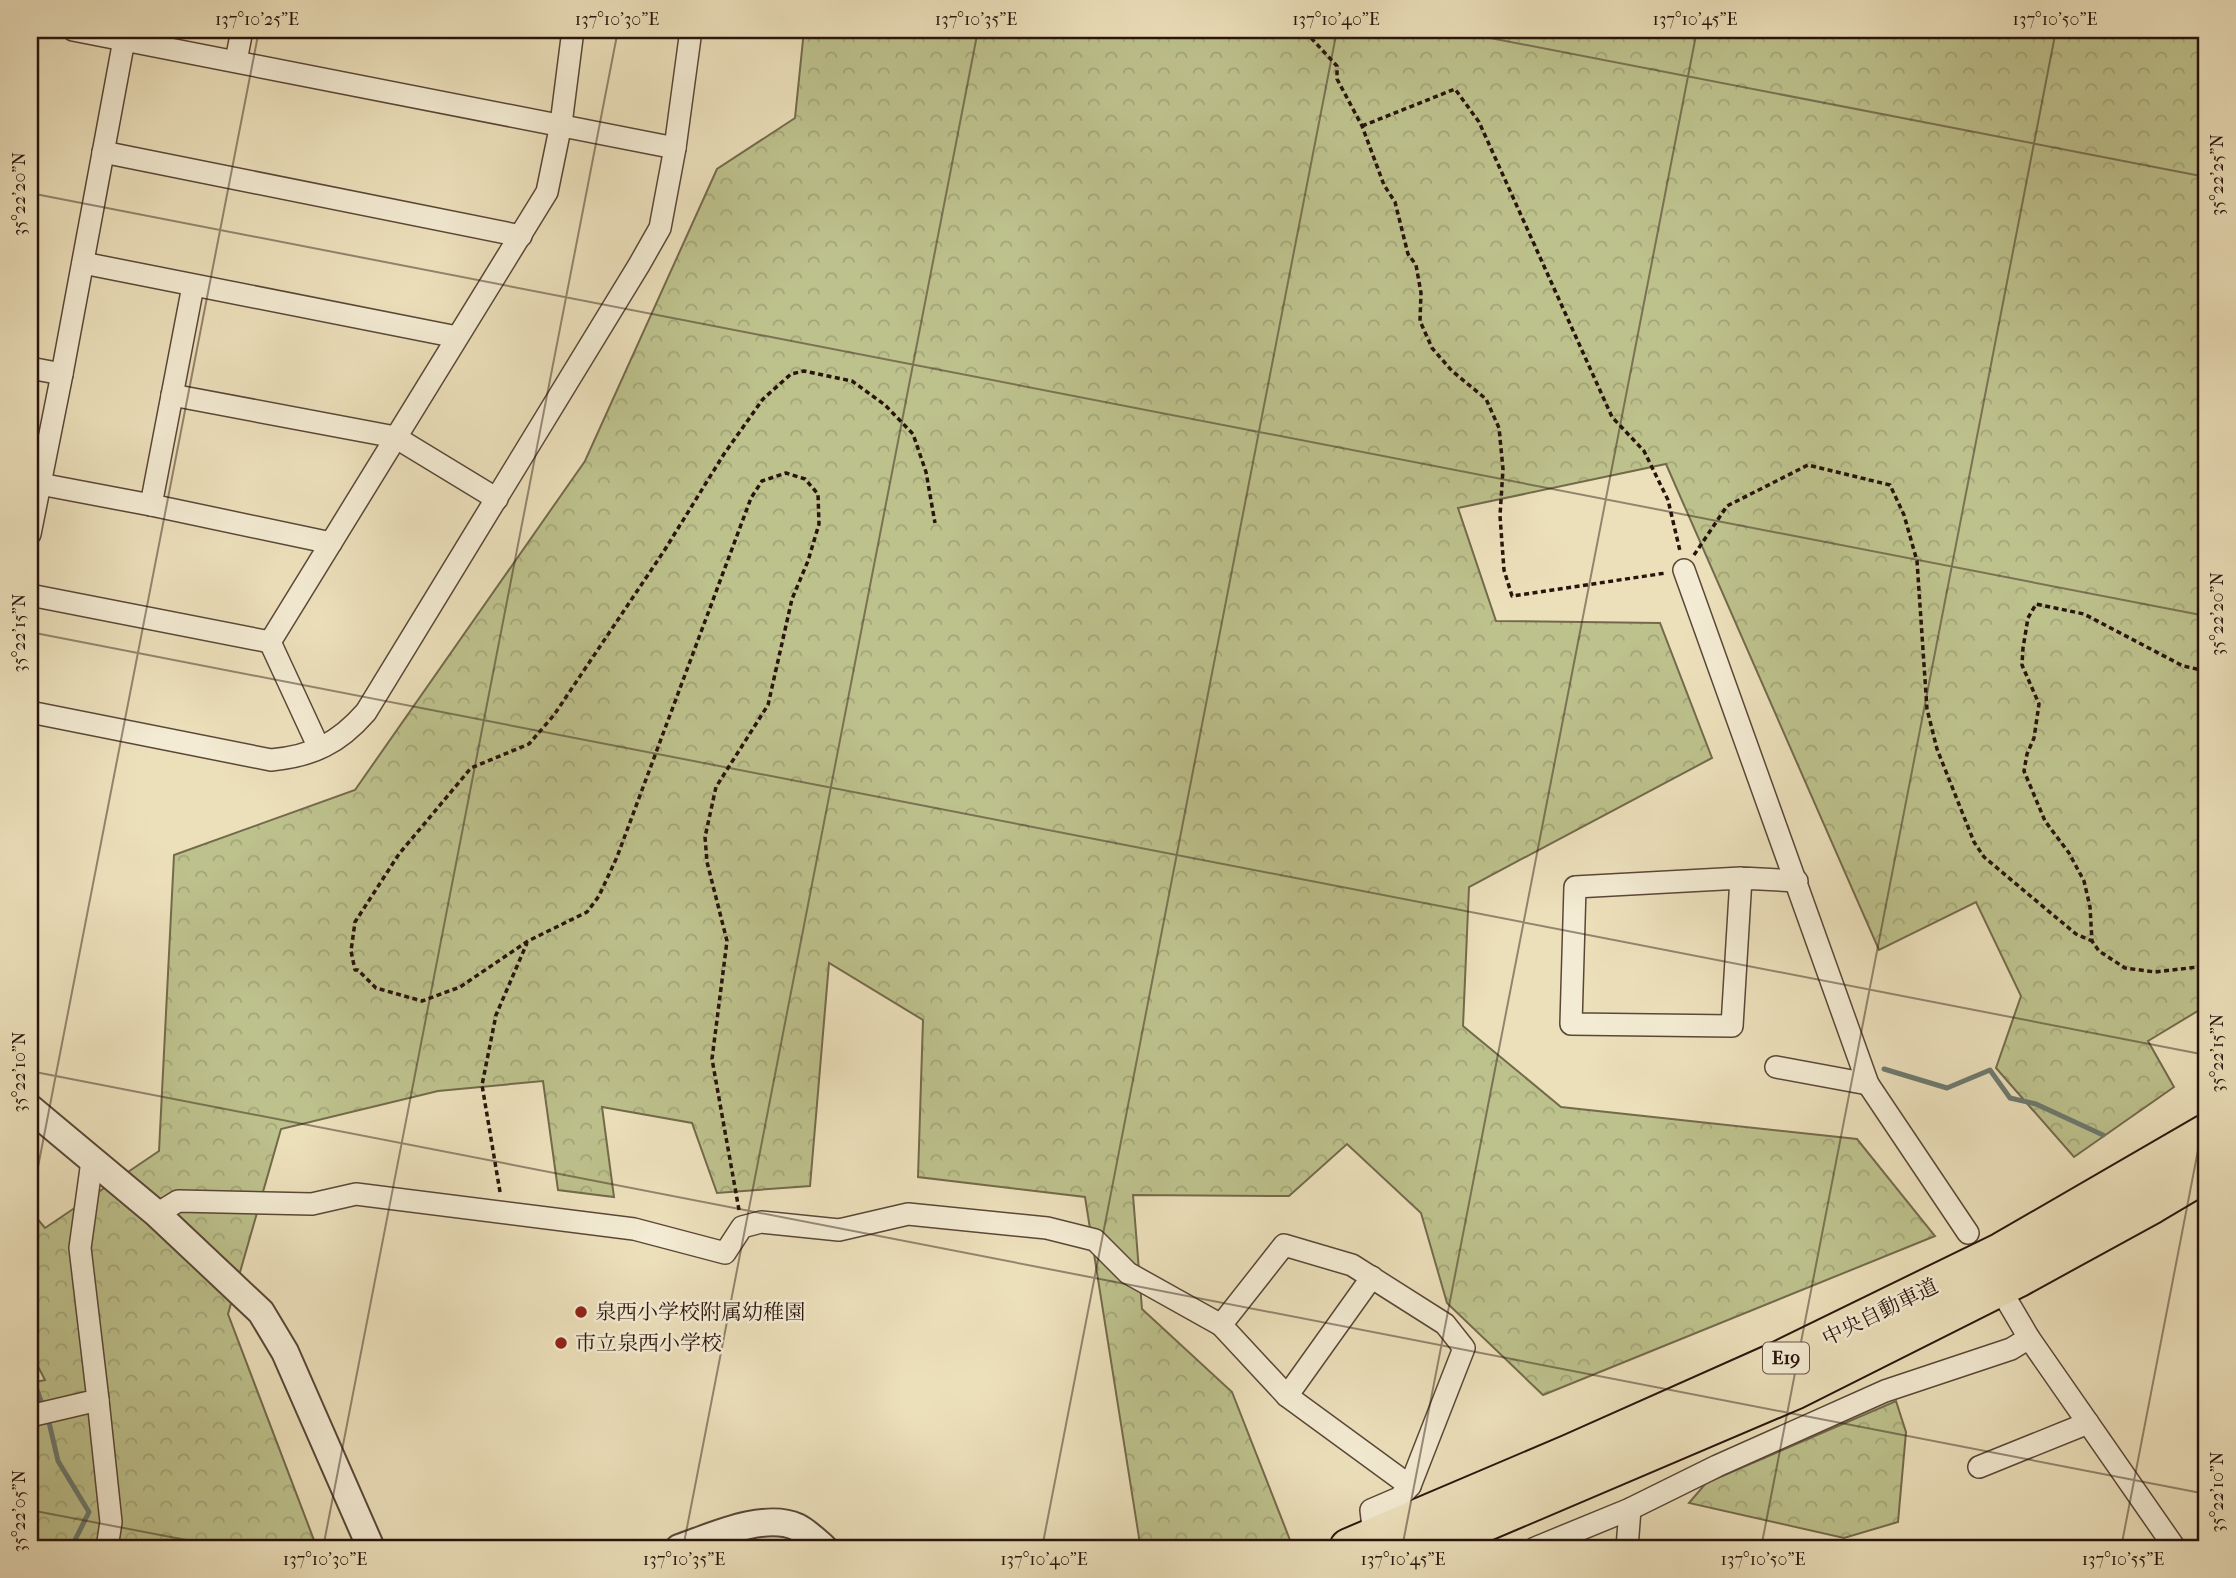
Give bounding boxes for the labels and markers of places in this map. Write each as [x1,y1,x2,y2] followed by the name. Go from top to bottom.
[595,1300,805,1324] place label: 泉西小学校附属幼稚園
[573,1304,589,1320] marker: 泉西小学校附属幼稚園
[575,1331,722,1355] place label: 市立泉西小学校
[553,1335,569,1351] marker: 市立泉西小学校

